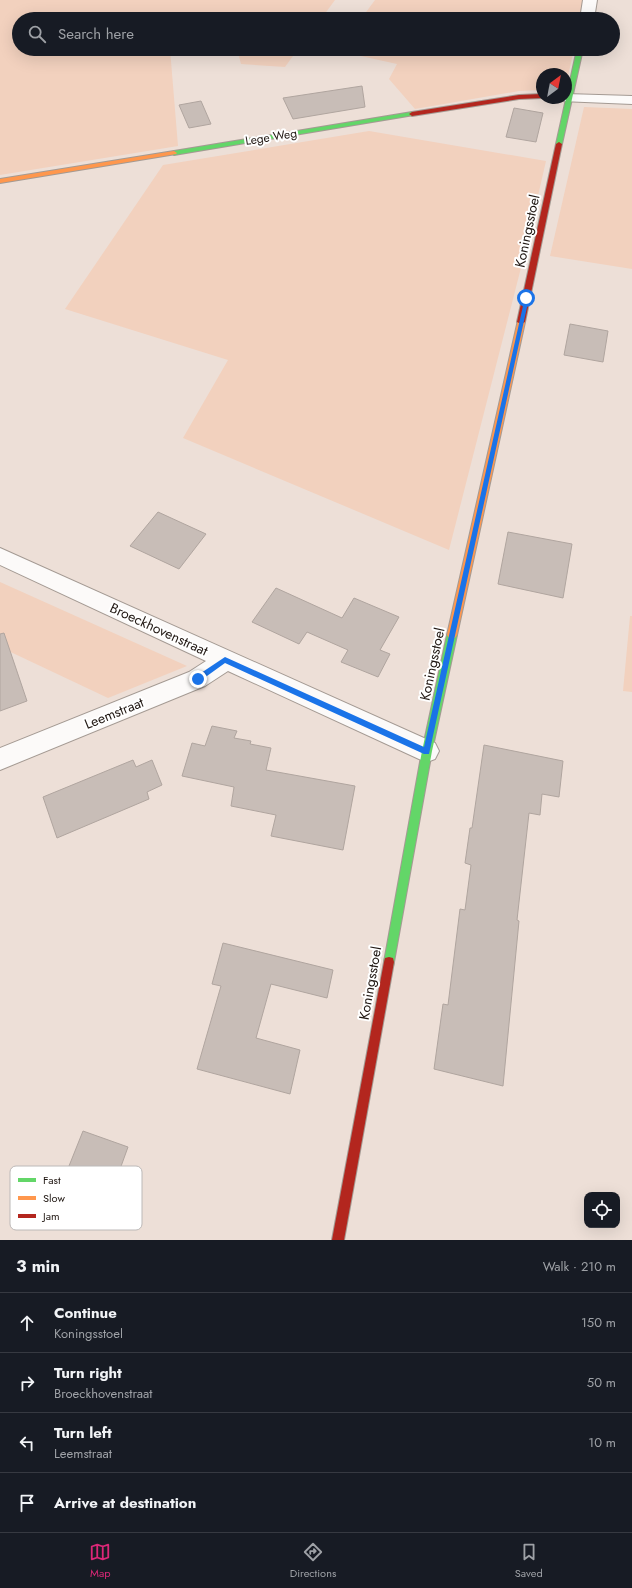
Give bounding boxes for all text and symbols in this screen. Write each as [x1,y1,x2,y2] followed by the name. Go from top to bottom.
[12,12,620,56] search box
[26,23,48,45] icon: search
[58,23,134,45] text: Search here
[536,68,572,104] north arrow
[244,124,298,150] street label: Lege Weg
[510,193,544,269] street label: Koningsstoel
[517,289,535,307] route start
[107,598,212,661] street label: Broeckhovenstraat
[415,626,449,702] street label: Koningsstoel
[189,670,207,688] route end
[81,692,147,734] street label: Leemstraat
[354,945,386,1021] street label: Koningsstoel
[10,1166,142,1230] legend
[43,1172,61,1188] text: Fast
[43,1190,65,1206] text: Slow
[584,1192,620,1228] map controls
[584,1192,620,1228] button: locate
[41,1208,60,1224] text: Jam
[16,1254,60,1278] text: 3 min
[543,1257,616,1276] text: Walk · 210 m
[54,1302,117,1324] text: Continue
[16,1312,38,1334] icon: ahead
[581,1313,616,1332] text: 150 m
[54,1324,123,1343] text: Koningsstoel
[54,1362,122,1384] text: Turn right
[16,1372,38,1394] icon: right
[587,1373,616,1392] text: 50 m
[54,1384,152,1403] text: Broeckhovenstraat
[54,1422,112,1444] text: Turn left
[16,1432,38,1454] icon: left
[588,1433,616,1452] text: 10 m
[54,1444,112,1463] text: Leemstraat
[16,1492,38,1514] icon: arrive
[54,1492,196,1514] text: Arrive at destination
[89,1541,111,1581] tab: Map
[290,1541,336,1581] tab: Directions
[515,1541,543,1581] tab: Saved

